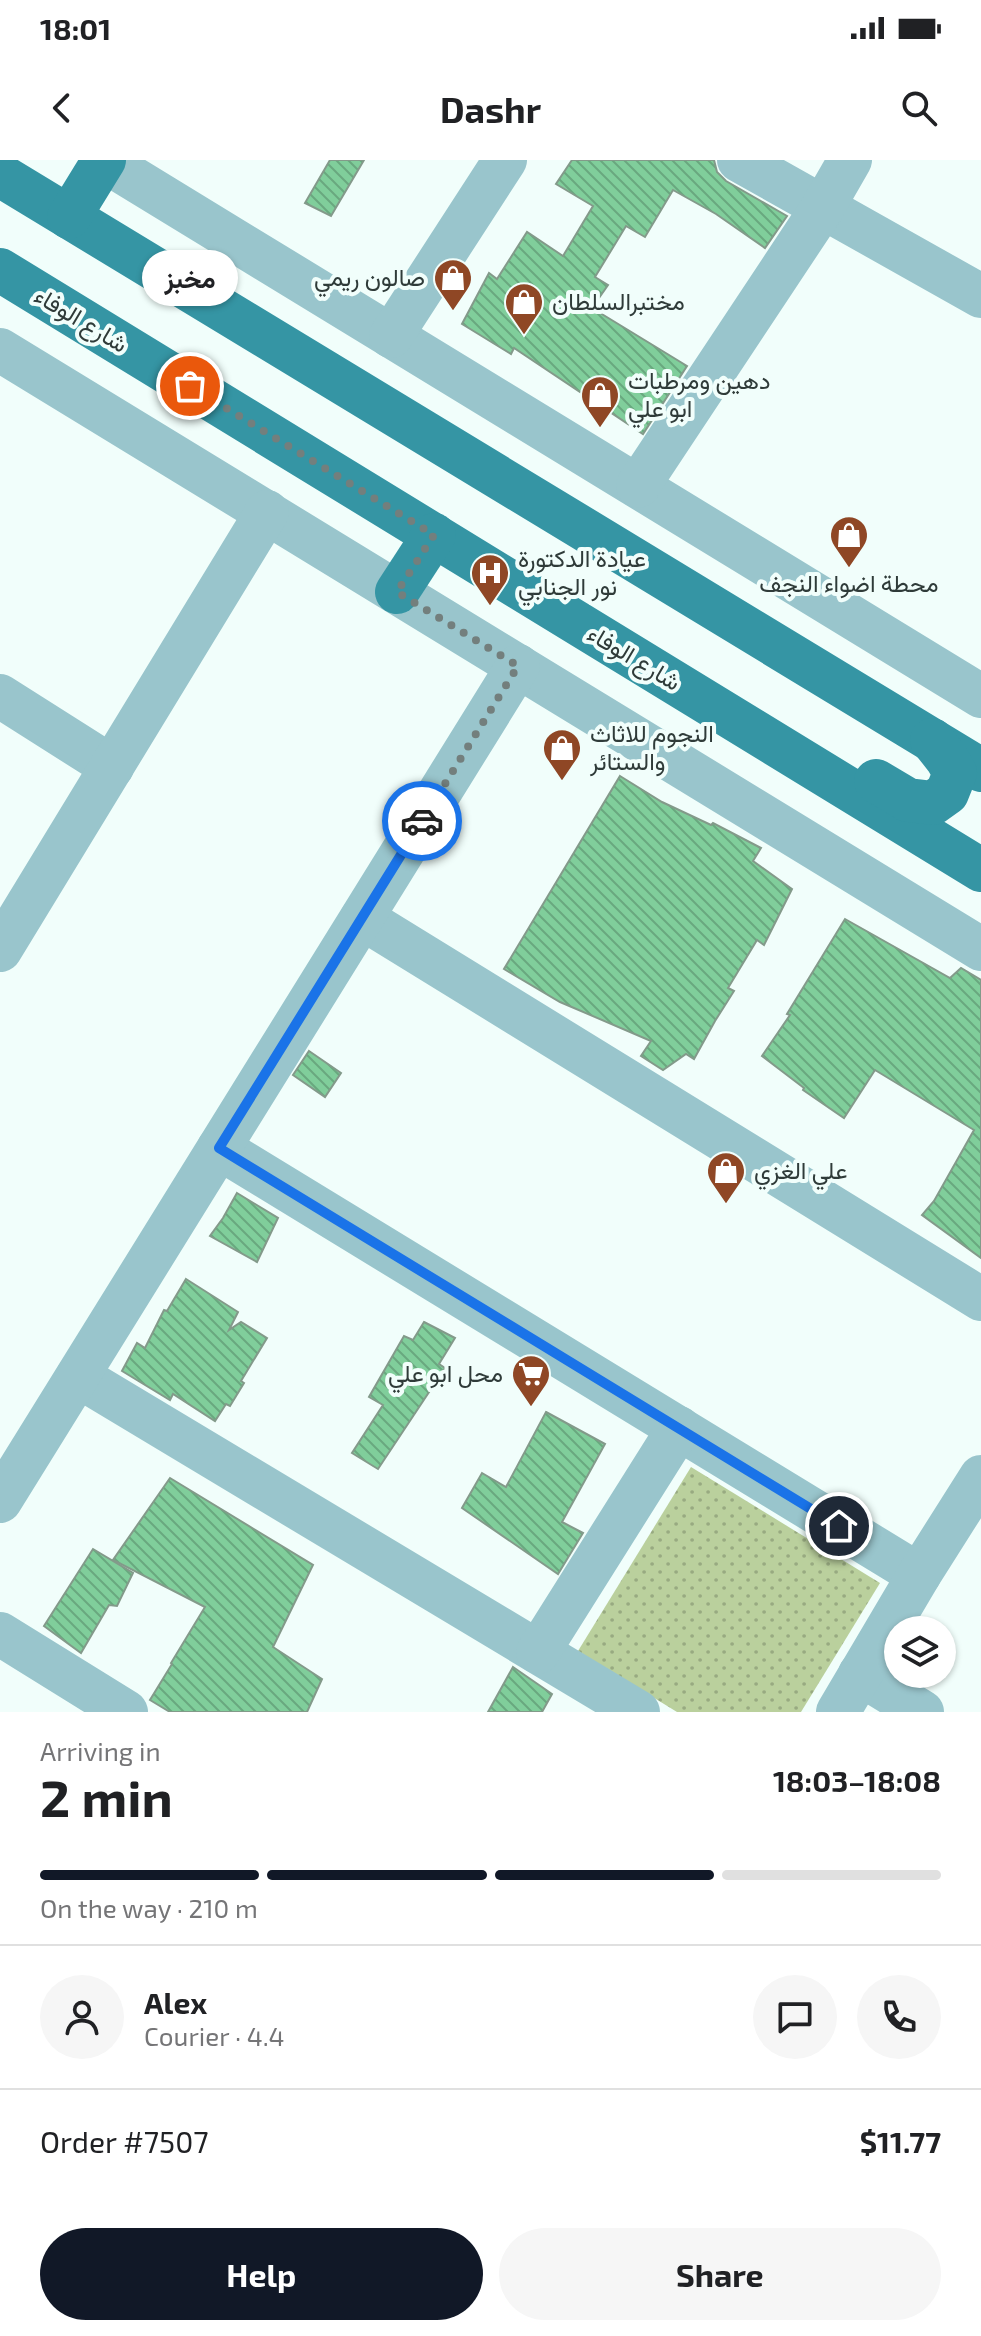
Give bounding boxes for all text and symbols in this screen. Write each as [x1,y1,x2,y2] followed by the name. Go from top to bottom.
[40,10,111,46] text: 18:01
[40,86,84,130] icon: back
[897,86,941,130] icon: search
[440,87,541,130] text: Dashr
[142,250,238,306] callout: مخبز
[432,257,474,312] shop icon: صالون ريمي
[164,262,216,293] text: مخبز
[314,262,425,297] place label: صالون ريمي
[28,280,134,360] street label: شارع الوفاء
[503,281,545,336] shop icon: مختبرالسلطان
[552,286,685,317] place label: مختبرالسلطان
[156,352,224,420] pin
[168,364,212,408] icon: bag
[628,365,770,428] place label: دهين ومرطبات ابو علي
[579,374,621,429] shop icon: دهين ومرطبات ابو علي
[828,514,870,569] shop icon: محطة اضواء النجف
[518,543,646,606] place label: عيادة الدكتورة نور الجنابي
[469,552,511,607] hospital icon: عيادة الدكتورة نور الجنابي
[759,568,939,599] place label: محطة اضواء النجف
[581,618,687,698] street label: شارع الوفاء
[589,718,714,777] place label: النجوم للاثاث والستائر
[541,727,583,782] shop icon: النجوم للاثاث والستائر
[382,781,462,861] courier
[400,799,444,843] icon: car
[705,1150,747,1205] shop icon: علي الغزي
[754,1155,848,1190] place label: علي الغزي
[510,1353,552,1408] supermarket icon: محل ابو علي
[388,1358,503,1393] place label: محل ابو علي
[805,1492,873,1560] pin
[817,1504,861,1548] icon: home
[884,1616,956,1688] map controls
[884,1616,956,1688] button: layers
[40,1735,161,1766] text: Arriving in
[773,1762,941,1798] text: 18:03–18:08
[40,1765,173,1827] text: 2 min
[40,1892,258,1923] text: On the way · 210 m
[40,1975,124,2059] button: person
[753,1975,837,2059] button: chat
[857,1975,941,2059] button: phone
[144,1984,207,2020] text: Alex
[144,2020,285,2051] text: Courier · 4.4
[40,2123,209,2159] text: Order #7507
[860,2123,941,2159] text: $11.77
[40,2228,483,2320] button: Help
[499,2228,941,2320] button: Share

